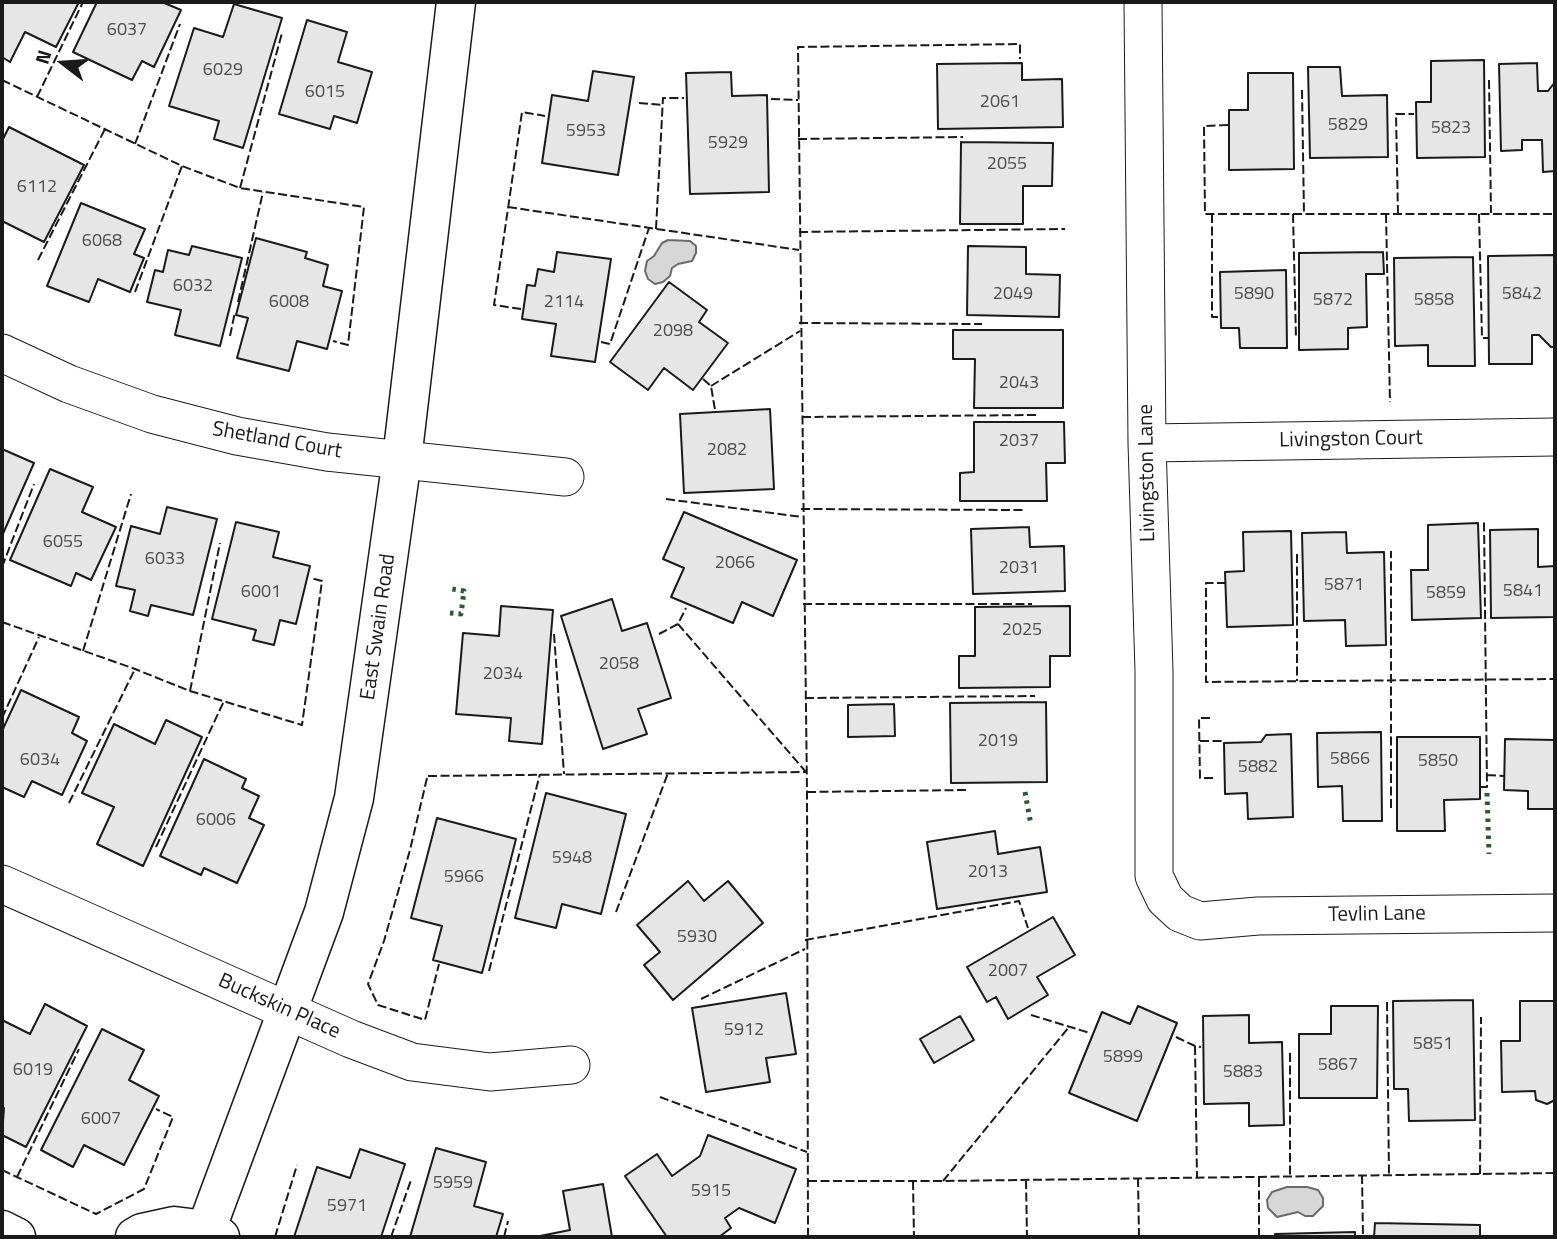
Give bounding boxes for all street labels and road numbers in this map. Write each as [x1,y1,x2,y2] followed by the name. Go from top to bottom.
[1134,404,1162,542] street label: Livingston Lane
[210,417,344,465] street label: Shetland Court
[1279,426,1423,454] street label: Livingston Court
[356,552,402,702] street label: East Swain Road
[1328,902,1426,928] street label: Tevlin Lane
[214,969,344,1045] street label: Buckskin Place

